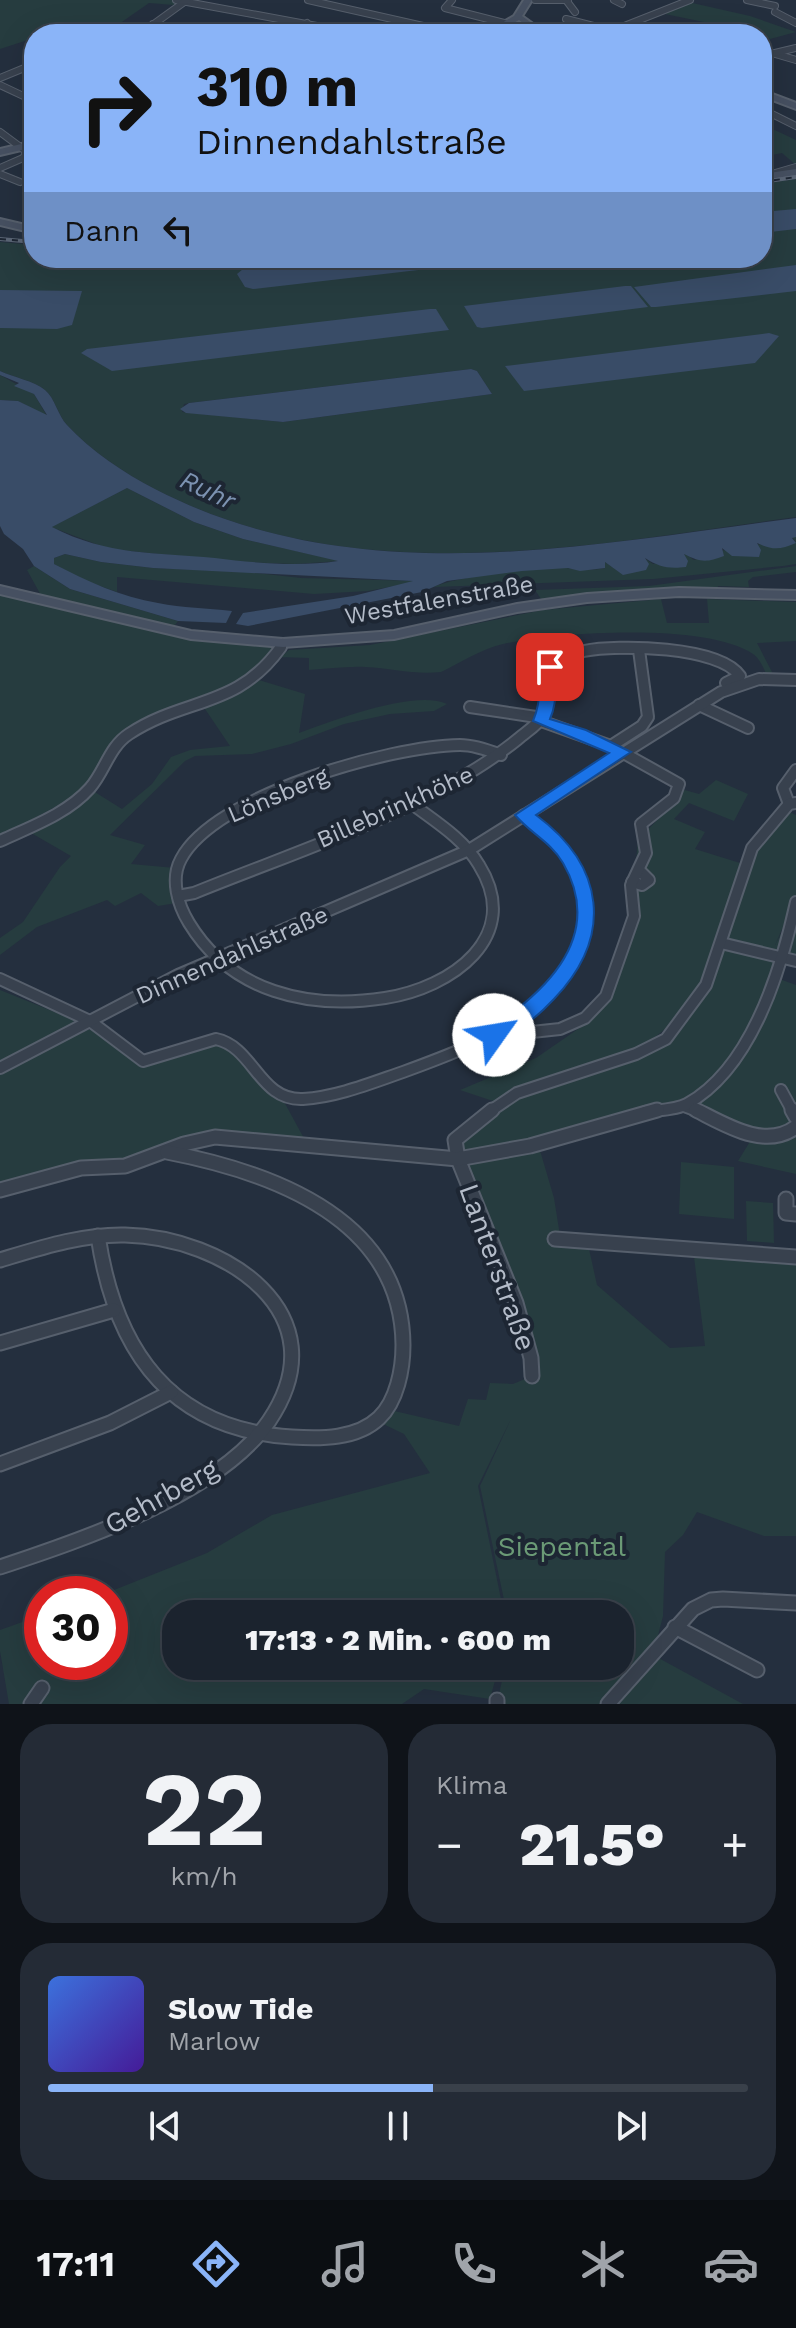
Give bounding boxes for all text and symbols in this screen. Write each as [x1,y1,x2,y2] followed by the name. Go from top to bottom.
[196,54,358,120] text: 310 m
[64,56,168,160] icon: right
[196,121,507,163] text: Dinnendahlstraße
[156,208,200,252] icon: left
[64,213,140,248] text: Dann
[176,464,241,516] water label: Ruhr
[342,570,536,630] street label: Westfalenstraße
[516,633,584,701] pin
[528,645,572,689] icon: arrive
[312,760,478,854] street label: Billebrinkhöhe
[223,761,333,829] street label: Lönsberg
[132,900,332,1010] street label: Dinnendahlstraße
[452,993,536,1077] position arrow
[452,1179,543,1355] street label: Lanterstraße
[99,1452,224,1541] street label: Gehrberg
[498,1530,627,1563] park label: Siepental
[24,1576,128,1680] speed limit sign: 30
[245,1622,551,1657] text: 17:13 · 2 Min. · 600 m
[142,1748,266,1870] text: 22
[436,1770,507,1800] text: Klima
[519,1809,665,1880] text: 21.5°
[436,1819,463,1871] text: −
[721,1819,748,1871] text: +
[171,1861,237,1891] text: km/h
[168,1991,313,2026] text: Slow Tide
[168,2026,260,2056] text: Marlow
[143,2104,187,2148] icon: previous
[376,2104,420,2148] icon: pause
[609,2104,653,2148] icon: next
[188,2236,244,2292] icon: directions
[317,2236,373,2292] icon: music
[446,2236,502,2292] icon: phone
[575,2236,631,2292] icon: climate
[703,2236,759,2292] icon: car
[36,2243,115,2285] text: 17:11

